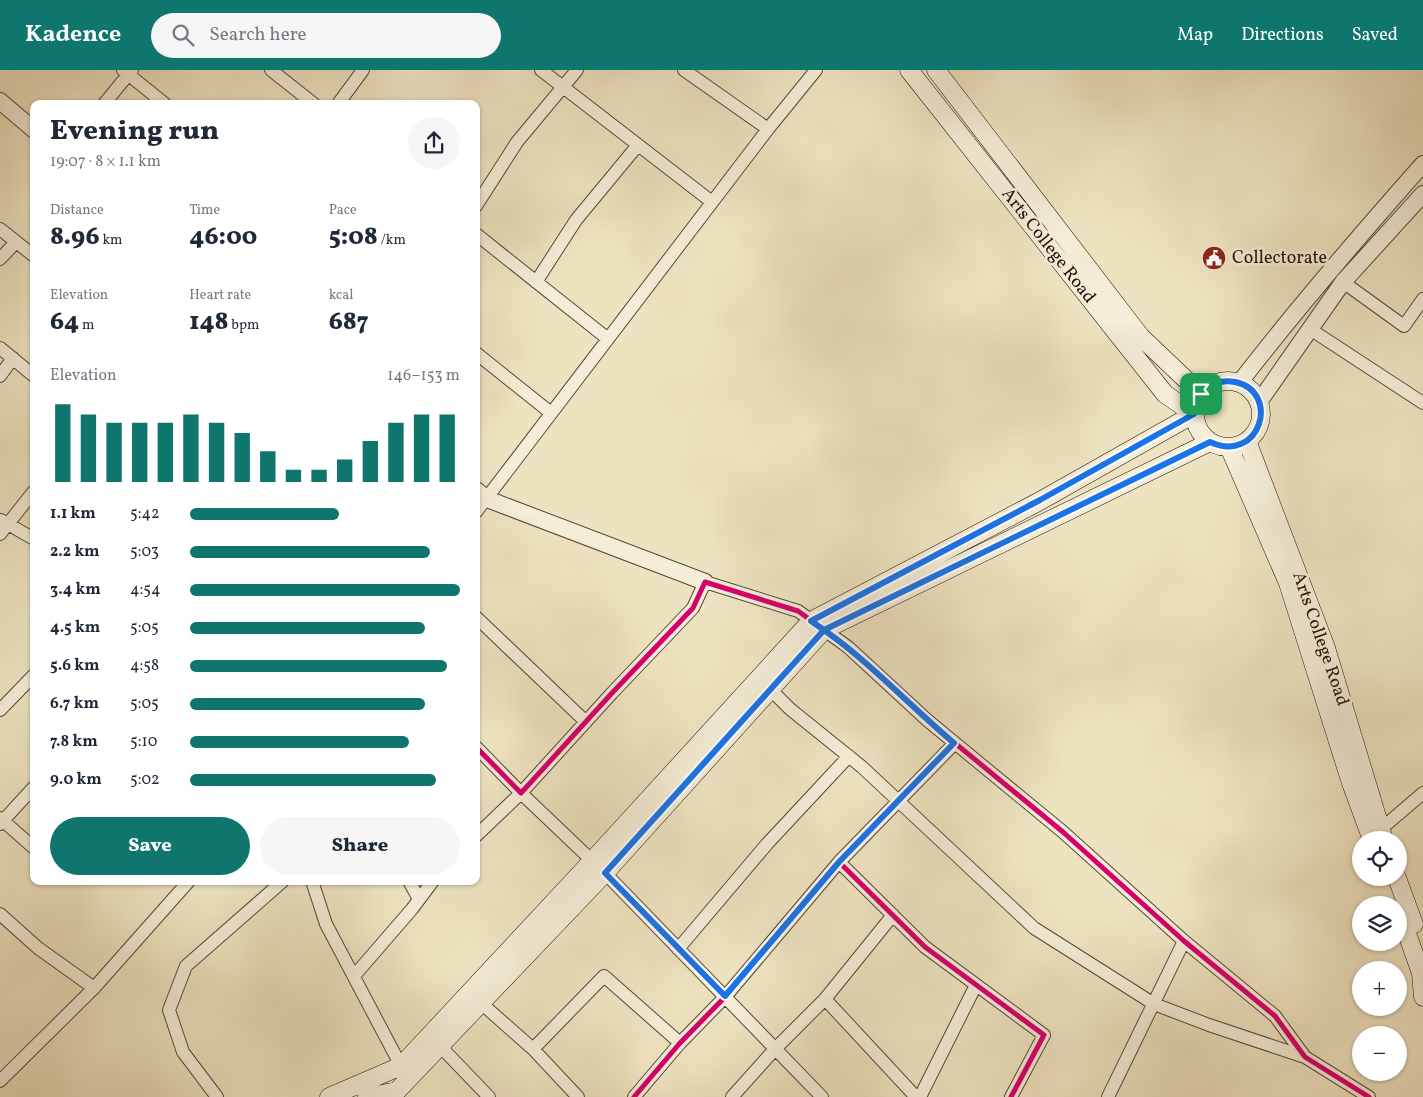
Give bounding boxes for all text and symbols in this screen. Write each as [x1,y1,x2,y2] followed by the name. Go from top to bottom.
[151,13,501,58] search box
[25,18,121,52] text: Kadence
[169,21,197,49] icon: search
[209,22,307,48] text: Search here
[1177,23,1213,48] text: Map
[1241,23,1324,48] text: Directions
[1352,23,1398,48] text: Saved
[50,112,219,151] text: Evening run
[408,117,460,169] button: share
[50,151,161,173] text: 19:07 · 8 × 1.1 km
[995,183,1101,309] street label: Arts College Road
[50,201,104,220] text: Distance
[189,201,220,220] text: Time
[329,201,357,220] text: Pace
[50,220,100,255] text: 8.96
[189,220,257,255] text: 46:00
[329,220,378,255] text: 5:08
[100,231,123,250] text: km
[378,231,406,250] text: /km
[1201,245,1227,271] public building icon: Collectorate
[1232,246,1327,271] place label: Collectorate
[50,286,108,305] text: Elevation
[189,286,251,305] text: Heart rate
[329,286,354,305] text: kcal
[50,305,79,340] text: 64
[189,305,229,340] text: 148
[329,305,369,340] text: 687
[79,316,94,335] text: m
[229,316,259,335] text: bpm
[50,365,117,387] text: Elevation
[387,365,460,387] text: 146–153 m
[1180,373,1222,415] pin
[1187,380,1215,408] icon: arrive
[50,503,96,525] text: 1.1 km
[130,503,160,525] text: 5:42
[50,541,100,563] text: 2.2 km
[130,541,159,563] text: 5:03
[1285,569,1355,709] street label: Arts College Road
[50,579,101,601] text: 3.4 km
[130,579,161,601] text: 4:54
[50,617,100,639] text: 4.5 km
[130,617,159,639] text: 5:05
[50,655,99,677] text: 5.6 km
[130,655,159,677] text: 4:58
[50,693,99,715] text: 6.7 km
[130,693,159,715] text: 5:05
[50,731,98,753] text: 7.8 km
[130,731,157,753] text: 5:10
[50,769,102,791] text: 9.0 km
[130,769,160,791] text: 5:02
[50,817,250,875] button: Save
[260,817,460,875] button: Share
[1352,831,1407,1081] map controls
[1352,831,1407,886] button: locate
[1352,896,1407,951] button: layers
[1352,961,1407,1016] button: +
[1352,1026,1407,1081] button: −

